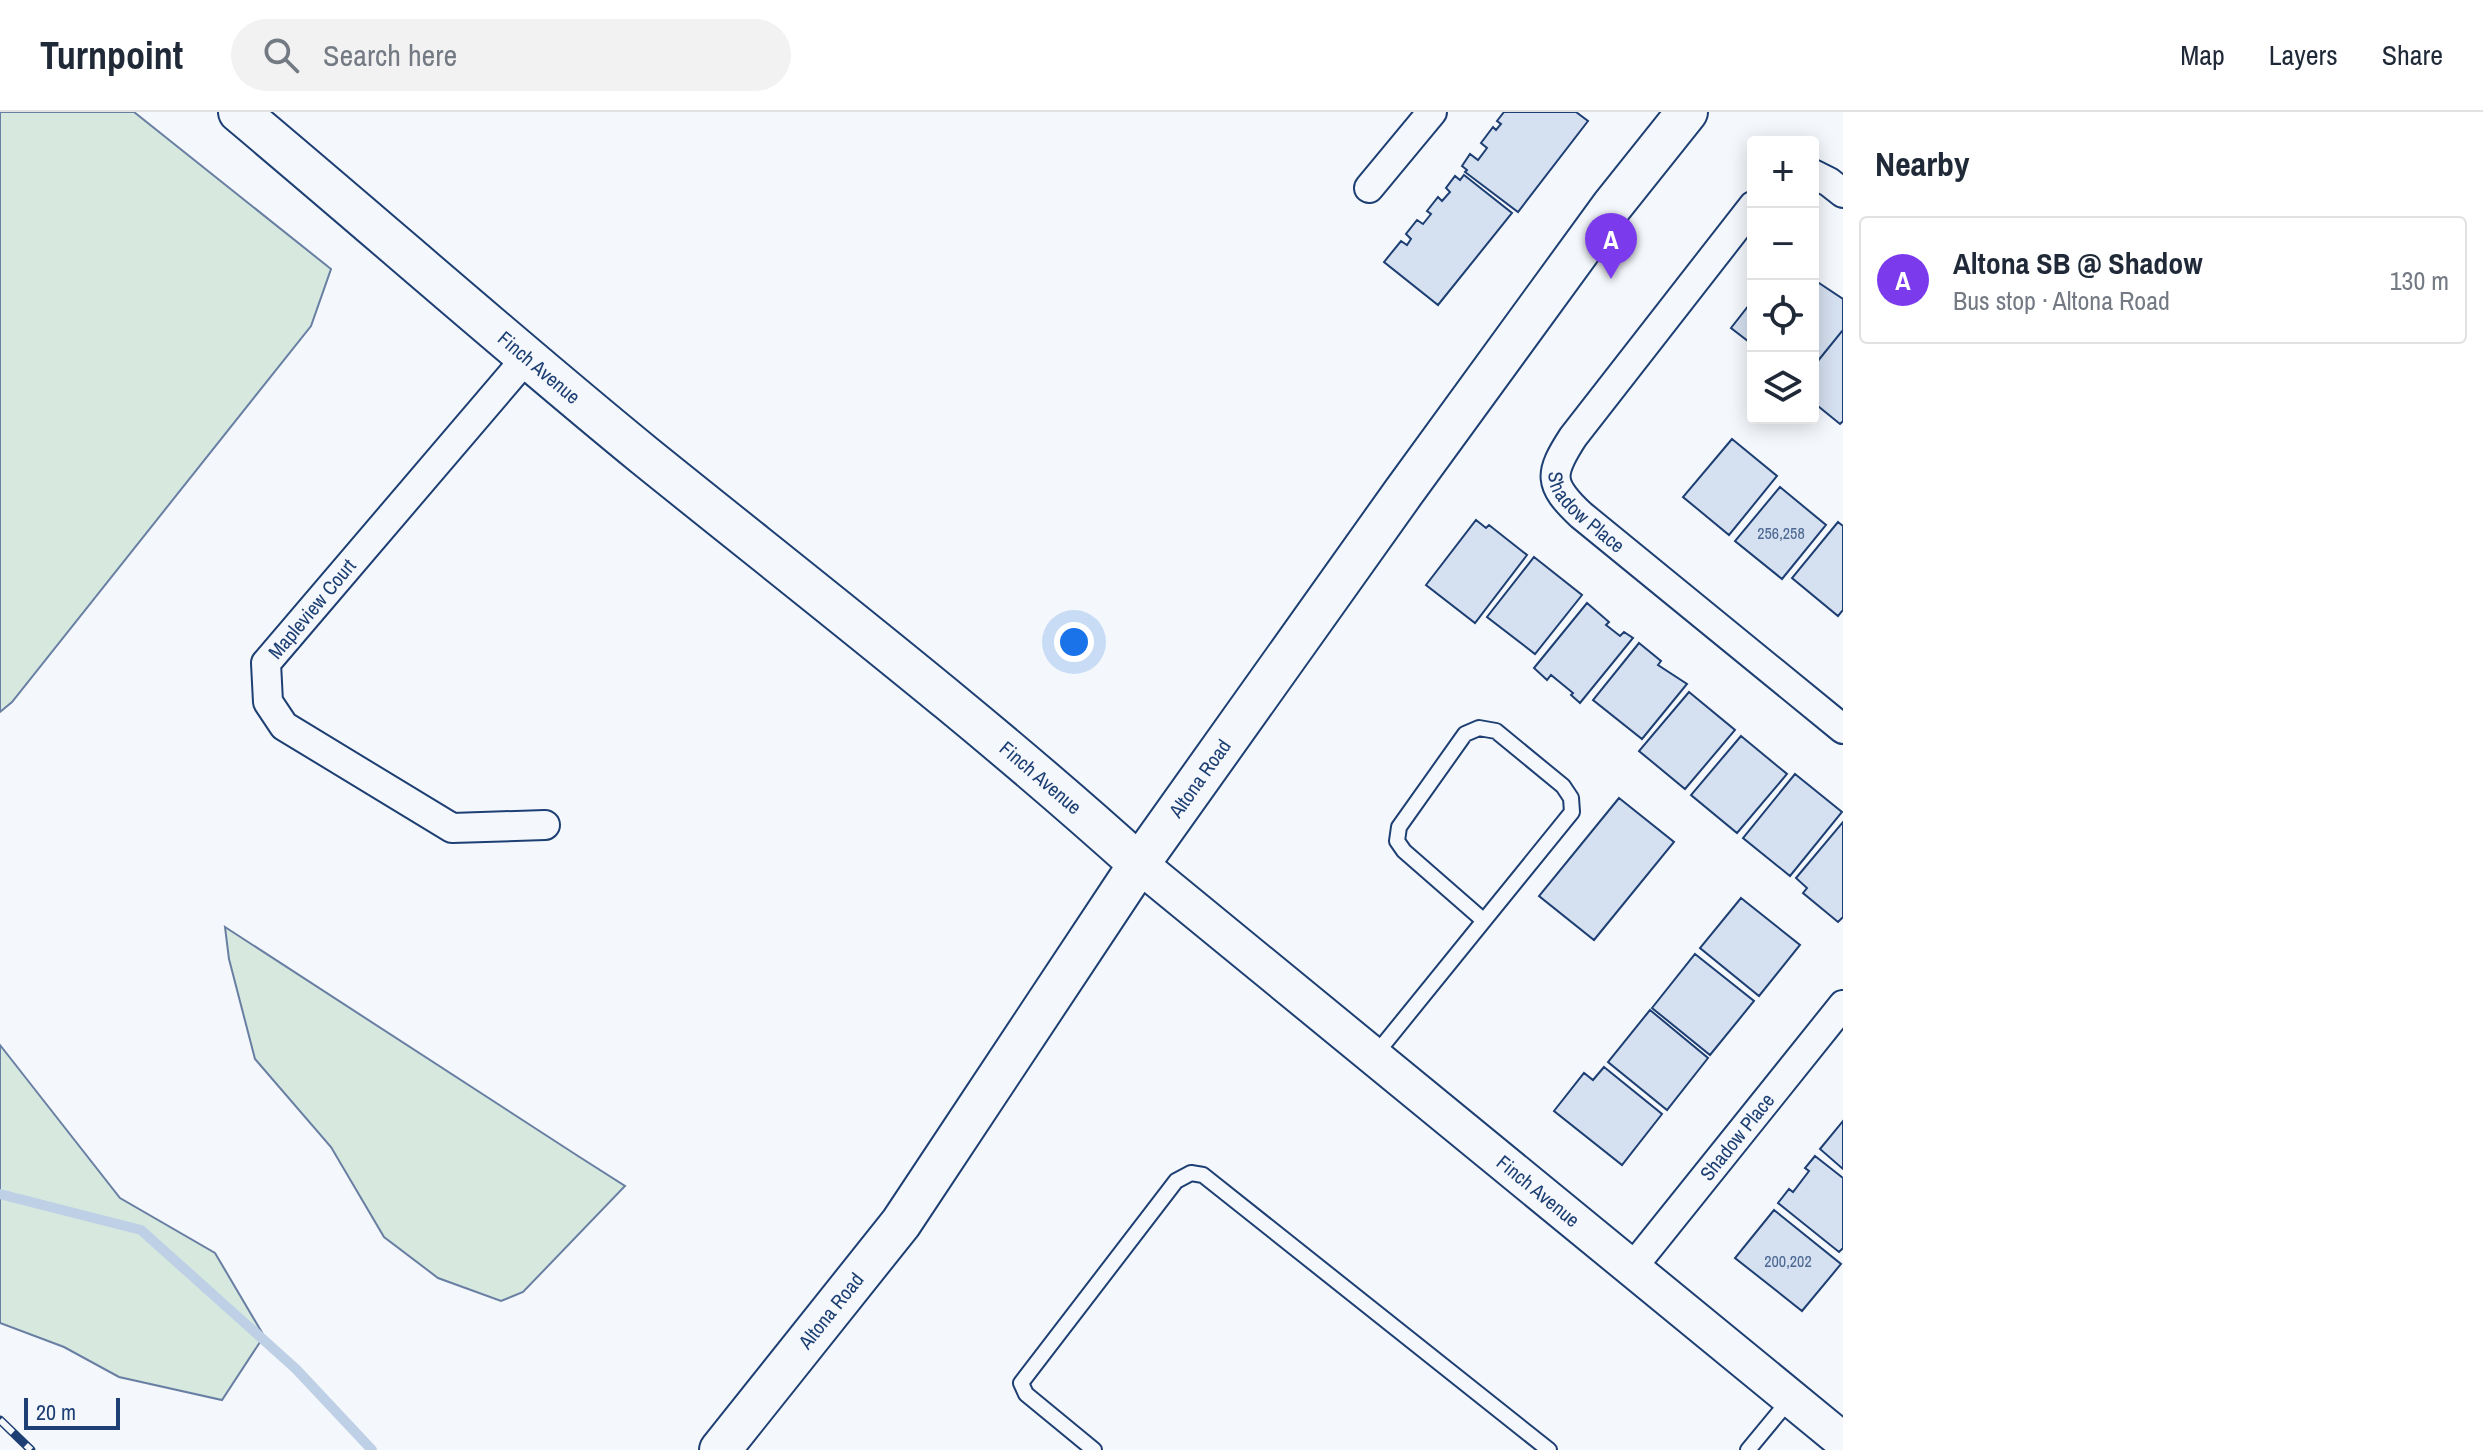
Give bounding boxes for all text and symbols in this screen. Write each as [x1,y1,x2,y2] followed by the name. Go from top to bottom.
[231,19,791,91] search box
[40,30,183,81] text: Turnpoint
[259,33,303,77] icon: search
[323,35,457,75] text: Search here
[2180,36,2225,74] text: Map
[2269,36,2338,74] text: Layers
[2382,36,2443,74] text: Share
[1747,136,1819,424] map controls
[1747,136,1819,208] button: +
[1875,141,1970,187] text: Nearby
[1747,208,1819,280] button: −
[1585,213,1637,279] pin: A
[1953,243,2203,283] text: Altona SB @ Shadow
[1895,263,1911,298] text: A
[2390,263,2449,298] text: 130 m
[1747,280,1819,352] button: locate
[1953,283,2170,318] text: Bus stop · Altona Road
[492,325,586,410] street label: Finch Avenue
[1747,352,1819,424] button: layers
[1542,471,1631,558] street label: Shadow Place
[1757,522,1805,544] house number: 256,258
[262,553,362,664] street label: Mapleview Court
[1054,622,1094,662] your location
[1162,734,1237,824] street label: Altona Road
[994,735,1088,820] street label: Finch Avenue
[1693,1087,1780,1186] street label: Shadow Place
[1491,1149,1586,1233] street label: Finch Avenue
[1764,1250,1812,1272] house number: 200,202
[791,1267,869,1355] street label: Altona Road
[24,1394,120,1430] scale bar
[36,1397,76,1427] text: 20 m

